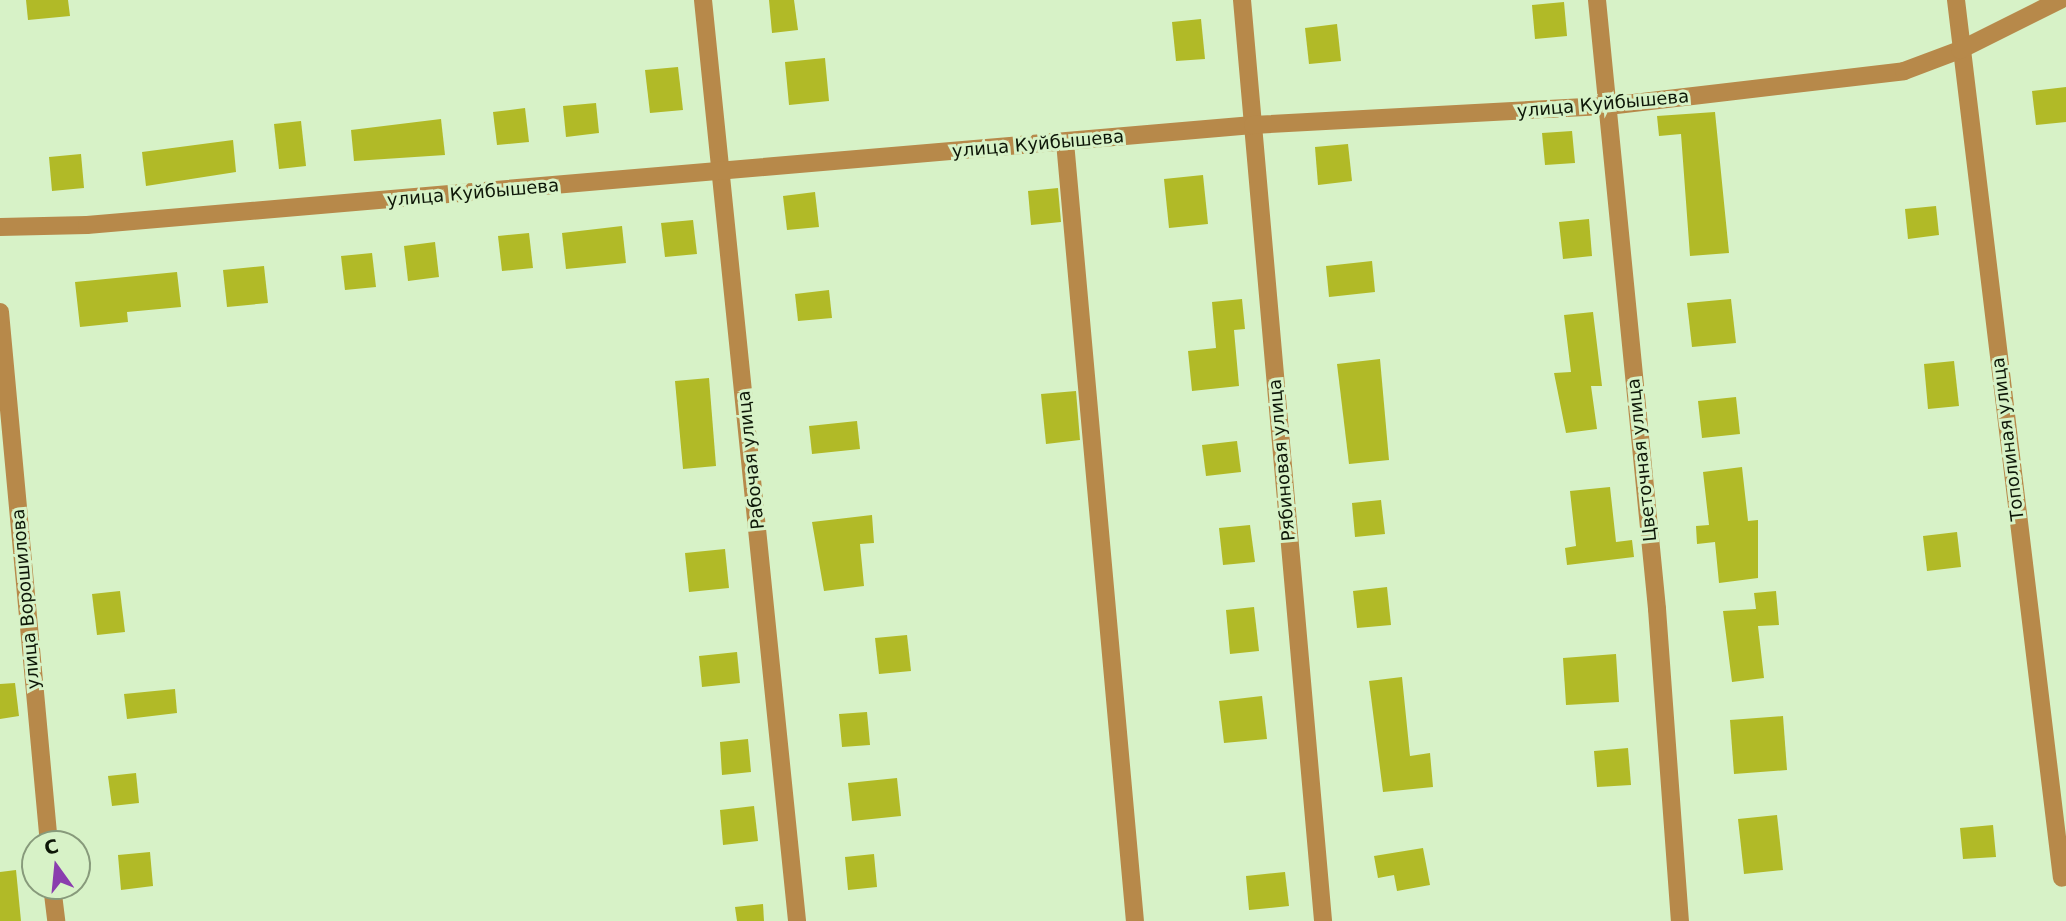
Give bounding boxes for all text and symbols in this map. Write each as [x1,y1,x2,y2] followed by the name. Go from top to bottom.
[1516,86,1690,122] street label: улица Куйбышева
[951,126,1125,162] street label: улица Куйбышева
[386,175,560,211] street label: улица Куйбышева
[1987,356,2029,522] street label: Тополиная улица
[1623,377,1661,543] street label: Цветочная улица
[1264,378,1300,542] street label: Рябиновая улица
[733,390,769,530] street label: Рабочая улица
[7,508,45,690] street label: улица Ворошилова
[21,830,91,900] north arrow
[41,834,61,859] text: С

